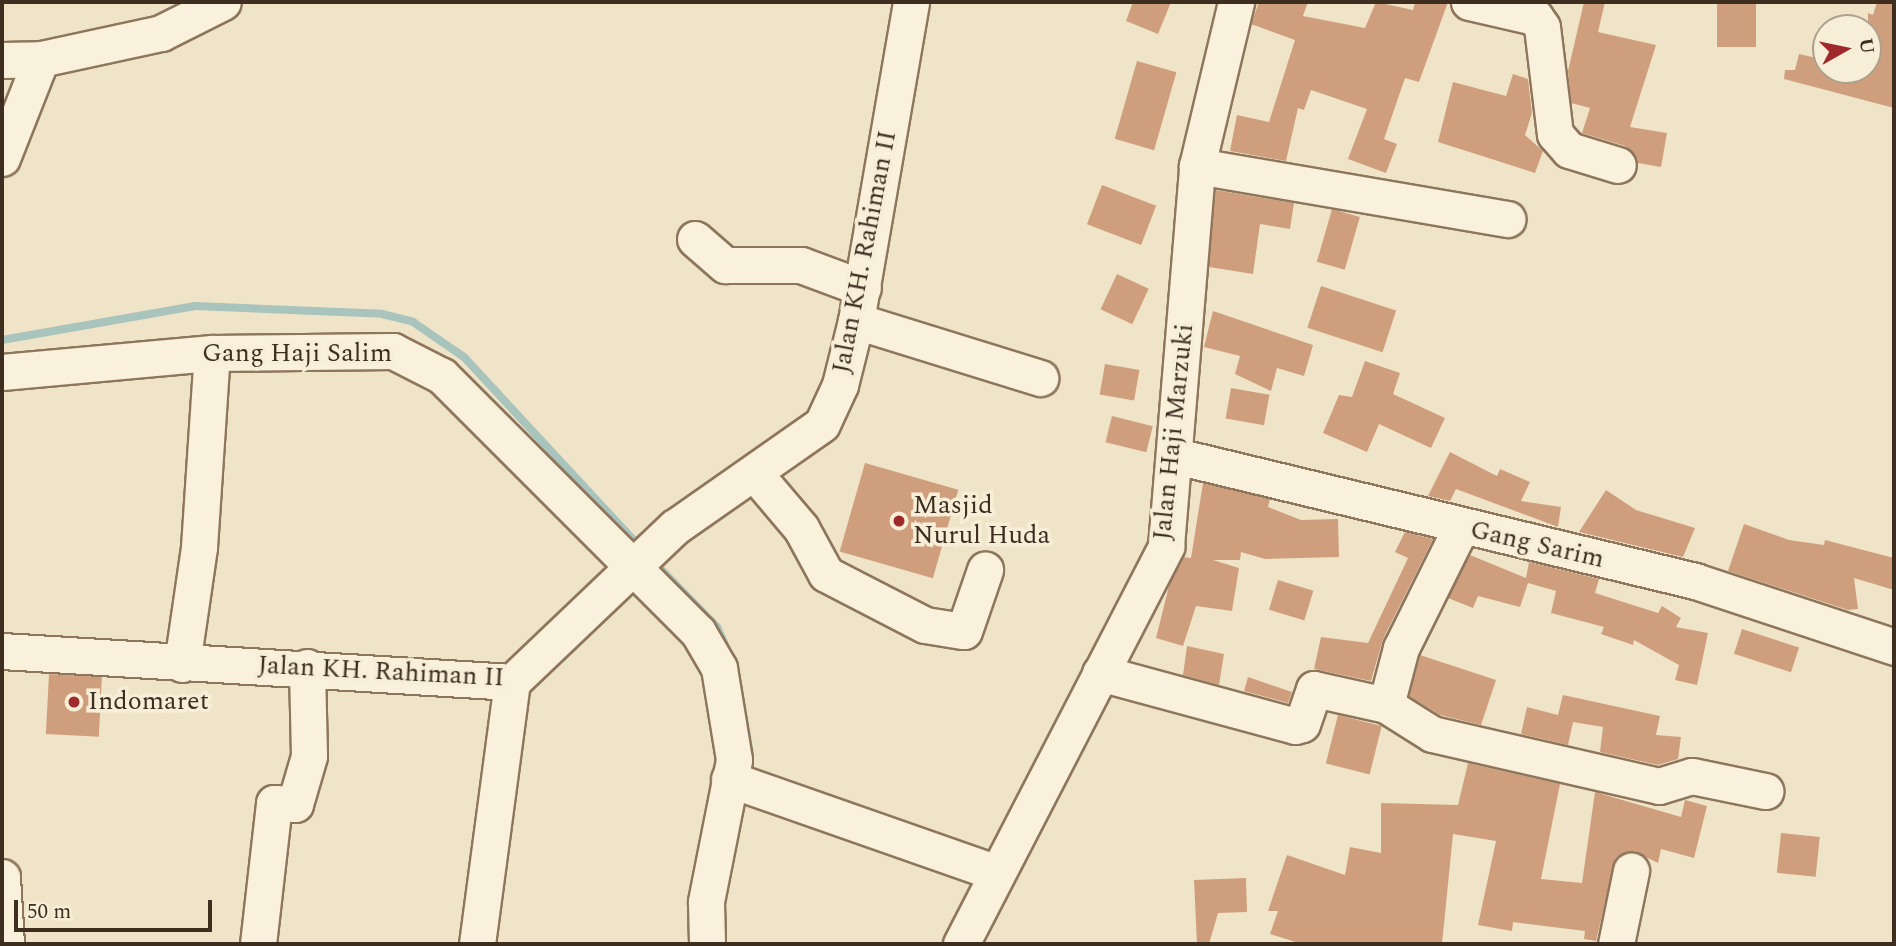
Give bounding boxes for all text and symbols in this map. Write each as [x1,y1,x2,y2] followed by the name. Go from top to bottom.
[1812,14,1882,84] north arrow
[1851,36,1882,56] text: U
[826,128,904,376] street label: Jalan KH. Rahiman II
[1147,322,1201,542] street label: Jalan Haji Marzuki
[202,338,392,370] street label: Gang Haji Salim
[913,490,1050,552] place label: Masjid Nurul Huda
[891,513,907,529] marker: Masjid Nurul Huda
[1467,514,1607,576] street label: Gang Sarim
[257,650,505,694] street label: Jalan KH. Rahiman II
[88,686,209,718] place label: Indomaret
[66,694,82,710] marker: Indomaret
[18,886,215,930] scale bar
[27,896,71,928] text: 50 m

